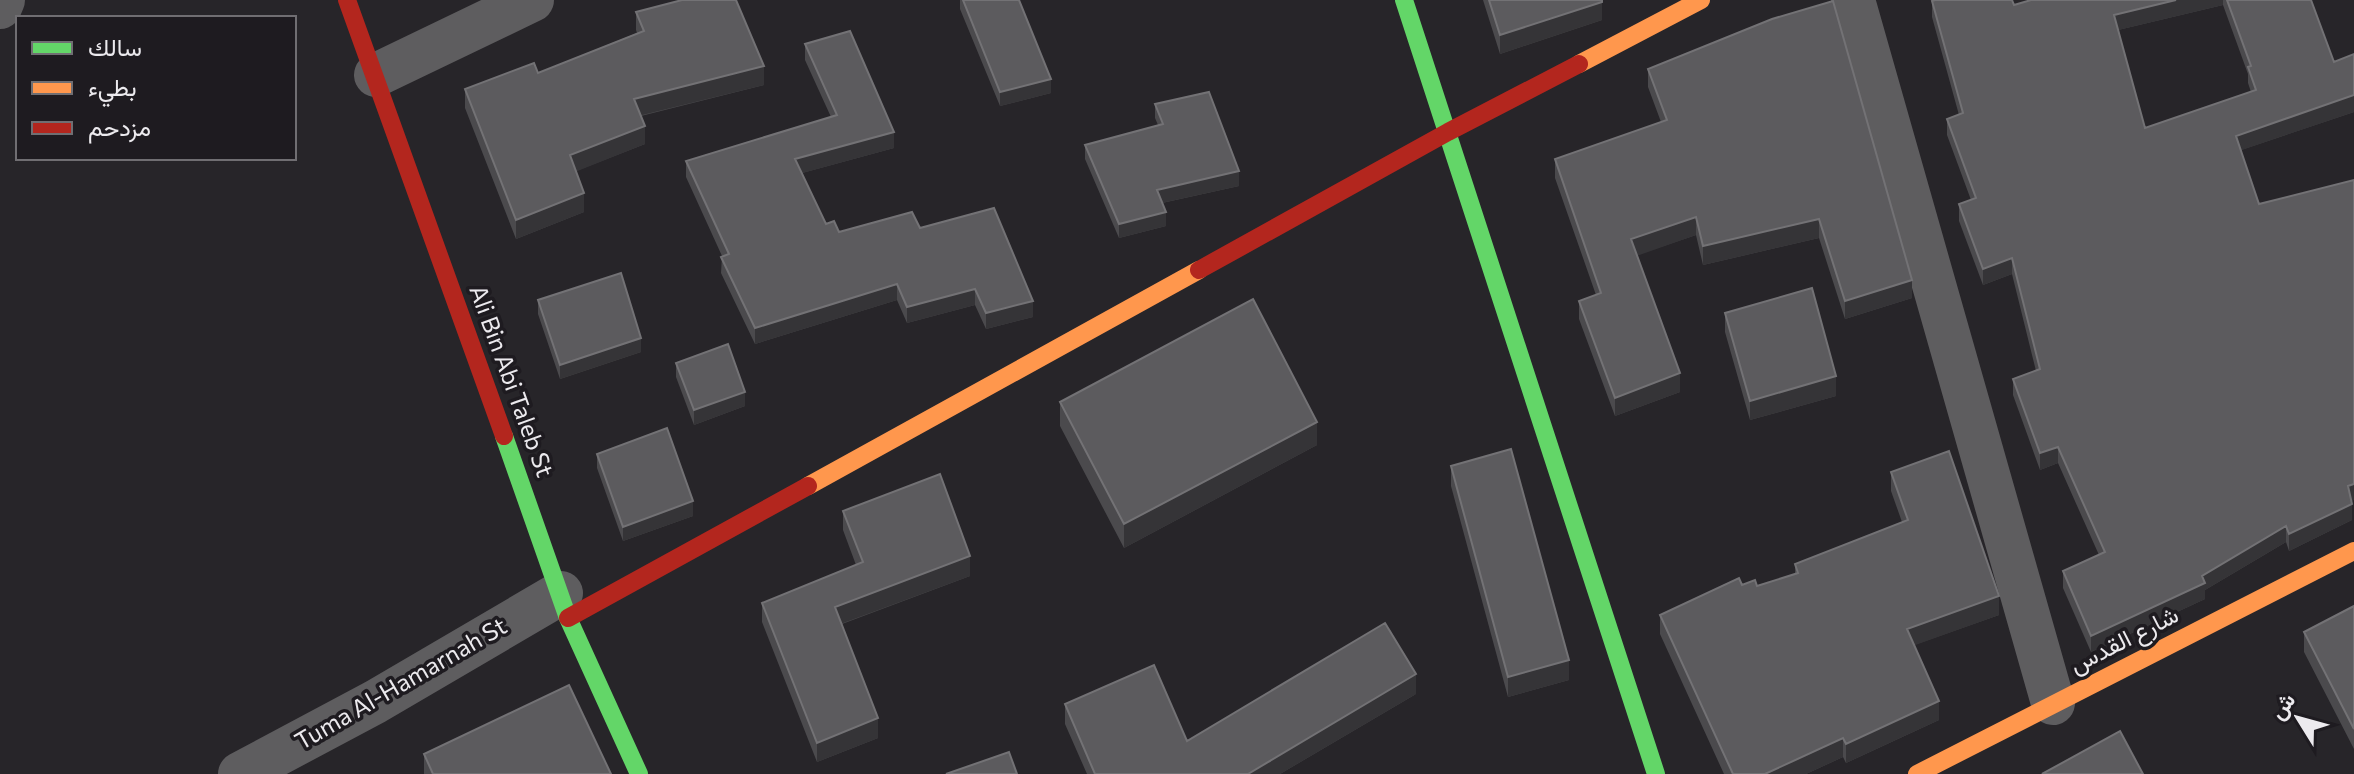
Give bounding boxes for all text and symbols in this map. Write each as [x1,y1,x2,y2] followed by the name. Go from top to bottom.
[16,16,296,160] legend
[88,32,142,61] text: سالك
[88,72,137,107] text: بطيء
[88,112,151,144] text: مزدحم
[464,281,561,481] street label: Ali Bin Abi Taleb St
[2064,599,2184,681] street label: شارع القدس
[289,610,511,755] street label: Tuma Al-Hamarnah St
[2258,678,2338,758] north arrow
[2263,687,2301,725] text: ش

